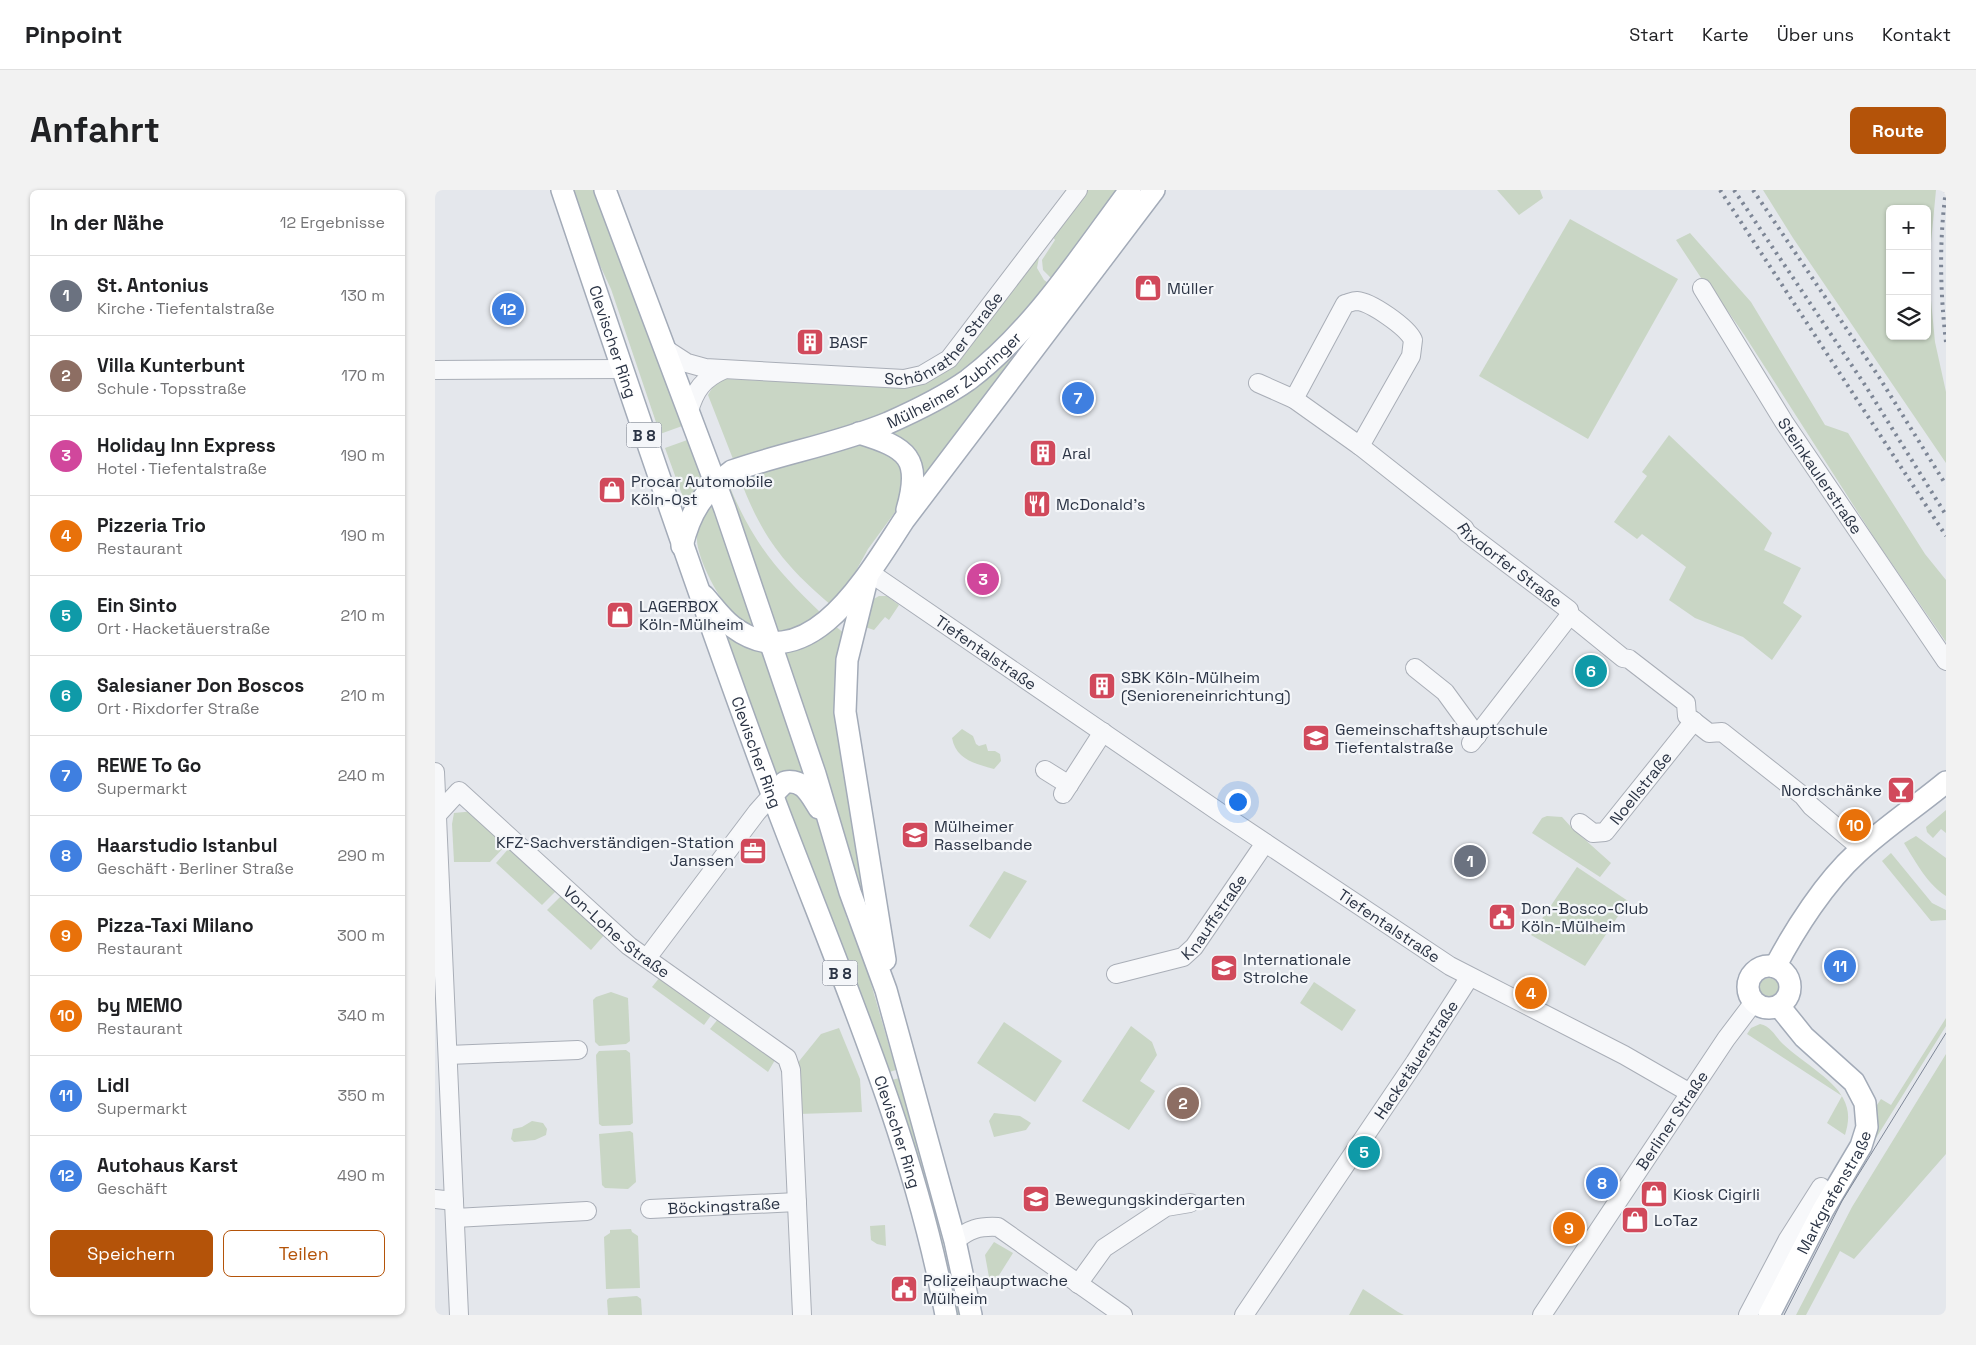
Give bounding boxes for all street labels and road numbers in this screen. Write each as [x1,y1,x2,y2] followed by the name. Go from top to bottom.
[584,283,642,401] street label: Clevischer Ring
[884,287,1007,389] street label: Schönrather Straße
[883,327,1026,433] street label: Mülheimer Zubringer
[1773,413,1867,538] street label: Steinkaulerstraße
[627,422,661,448] road number: B 8
[1453,519,1567,612] street label: Rixdorfer Straße
[931,610,1041,695] street label: Tiefentalstraße
[727,693,787,811] street label: Clevischer Ring
[1605,747,1676,829] street label: Noellstraße
[1176,870,1251,964] street label: Knauffstraße
[559,881,674,982] street label: Von-Lohe-Straße
[1334,884,1444,967] street label: Tiefentalstraße
[823,960,857,986] road number: B 8
[1369,996,1463,1123] street label: Hacketäuerstraße
[1631,1067,1712,1174] street label: Berliner Straße
[870,1072,926,1191] street label: Clevischer Ring
[1792,1128,1876,1258] street label: Markgrafenstraße
[667,1192,781,1219] street label: Böckingstraße

